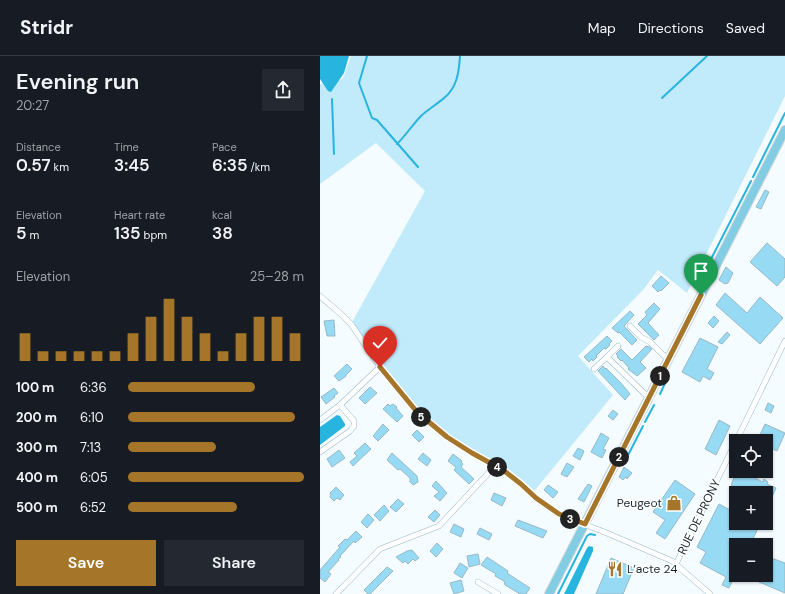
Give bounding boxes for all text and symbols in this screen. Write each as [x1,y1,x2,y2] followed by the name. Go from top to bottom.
[20,15,73,40] text: Stridr
[588,19,616,37] text: Map
[638,19,704,37] text: Directions
[726,19,765,37] text: Saved
[16,67,139,96] text: Evening run
[262,69,304,111] button: share
[16,97,49,114] text: 20:27
[16,140,61,154] text: Distance
[114,140,139,154] text: Time
[212,140,237,154] text: Pace
[16,154,51,176] text: 0.57
[114,154,150,176] text: 3:45
[212,154,248,176] text: 6:35
[51,160,69,174] text: km
[248,160,270,174] text: /km
[16,208,62,222] text: Elevation
[114,208,165,222] text: Heart rate
[212,208,232,222] text: kcal
[16,222,27,244] text: 5
[114,222,141,244] text: 135
[212,222,233,244] text: 38
[27,228,39,242] text: m
[141,228,167,242] text: bpm
[684,254,718,295] pin
[690,260,712,282] icon: arrive
[16,268,70,285] text: Elevation
[250,268,304,285] text: 25–28 m
[363,326,397,367] pin
[369,332,391,354] icon: check
[650,366,670,386] pin: 1
[658,369,662,383] text: 1
[16,379,54,396] text: 100 m
[80,379,107,396] text: 6:36
[411,407,431,427] pin: 5
[16,409,57,426] text: 200 m
[80,409,104,426] text: 6:10
[418,410,424,424] text: 5
[729,434,773,582] map controls
[729,434,773,478] button: locate
[16,439,57,456] text: 300 m
[80,439,101,456] text: 7:13
[609,447,629,467] pin: 2
[616,450,622,464] text: 2
[487,457,507,477] pin: 4
[493,460,501,474] text: 4
[16,469,58,486] text: 400 m
[80,469,108,486] text: 6:05
[674,477,724,557] street label: RUE DE PRONY
[729,486,773,530] button: +
[665,494,683,512] shop icon: Peugeot
[617,495,662,511] place label: Peugeot
[16,499,58,516] text: 500 m
[80,499,106,516] text: 6:52
[560,509,580,529] pin: 3
[567,512,573,526] text: 3
[729,538,773,582] button: −
[16,540,156,586] button: Save
[164,540,304,586] button: Share
[606,560,624,578] restaurant icon: L’acte 24
[627,561,678,577] place label: L’acte 24

